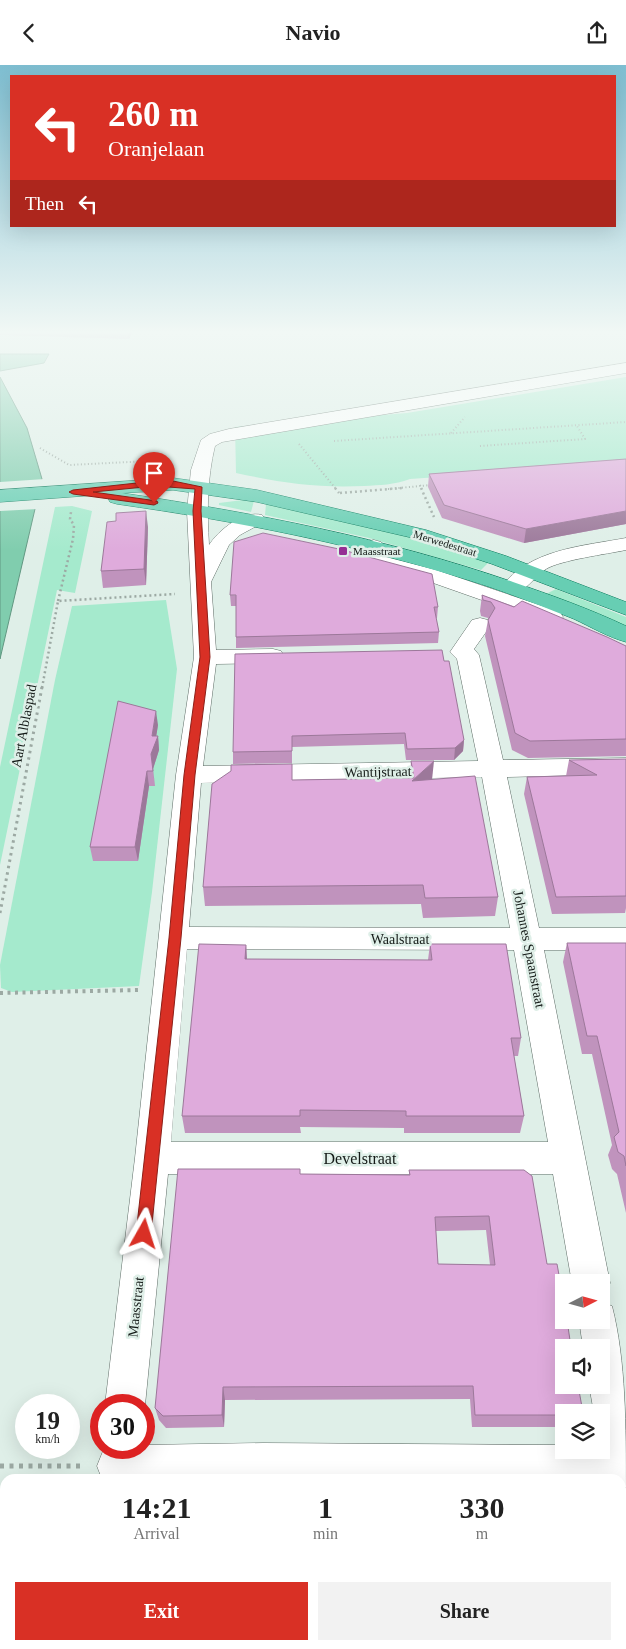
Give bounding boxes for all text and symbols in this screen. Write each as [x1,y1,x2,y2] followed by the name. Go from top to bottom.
[15,19,43,47] icon: back
[583,19,611,47] icon: share
[286,20,341,45] text: Navio
[25,95,90,160] icon: left
[108,95,198,134] text: 260 m
[108,136,205,161] text: Oranjelaan
[74,190,102,218] icon: left
[25,193,64,214] text: Then
[133,452,175,503] pin
[140,459,168,487] icon: arrive
[412,528,478,558] street label: Merwedestraat
[337,545,349,557] marker: Maasstraat
[353,545,401,557] place label: Maasstraat
[9,683,39,769] street label: Aart Alblaspad
[344,764,412,780] street label: Wantijstraat
[510,889,548,1009] street label: Johannes Spaanstraat
[371,932,429,947] street label: Waalstraat
[324,1150,397,1167] street label: Develstraat
[117,1207,169,1259] position arrow
[555,1274,610,1329] north arrow
[555,1274,610,1459] map controls
[125,1276,147,1338] street label: Maasstraat
[555,1339,610,1394] button: sound
[90,1394,155,1459] speed limit sign: 30
[555,1404,610,1459] button: layers
[35,1407,60,1434] text: 19
[35,1432,60,1446] text: km/h
[122,1491,192,1524] text: 14:21
[318,1491,333,1524] text: 1
[459,1491,504,1524] text: 330
[133,1525,180,1542] text: Arrival
[313,1525,338,1542] text: min
[476,1525,488,1542] text: m
[15,1582,308,1640] button: Exit
[318,1582,611,1640] button: Share

